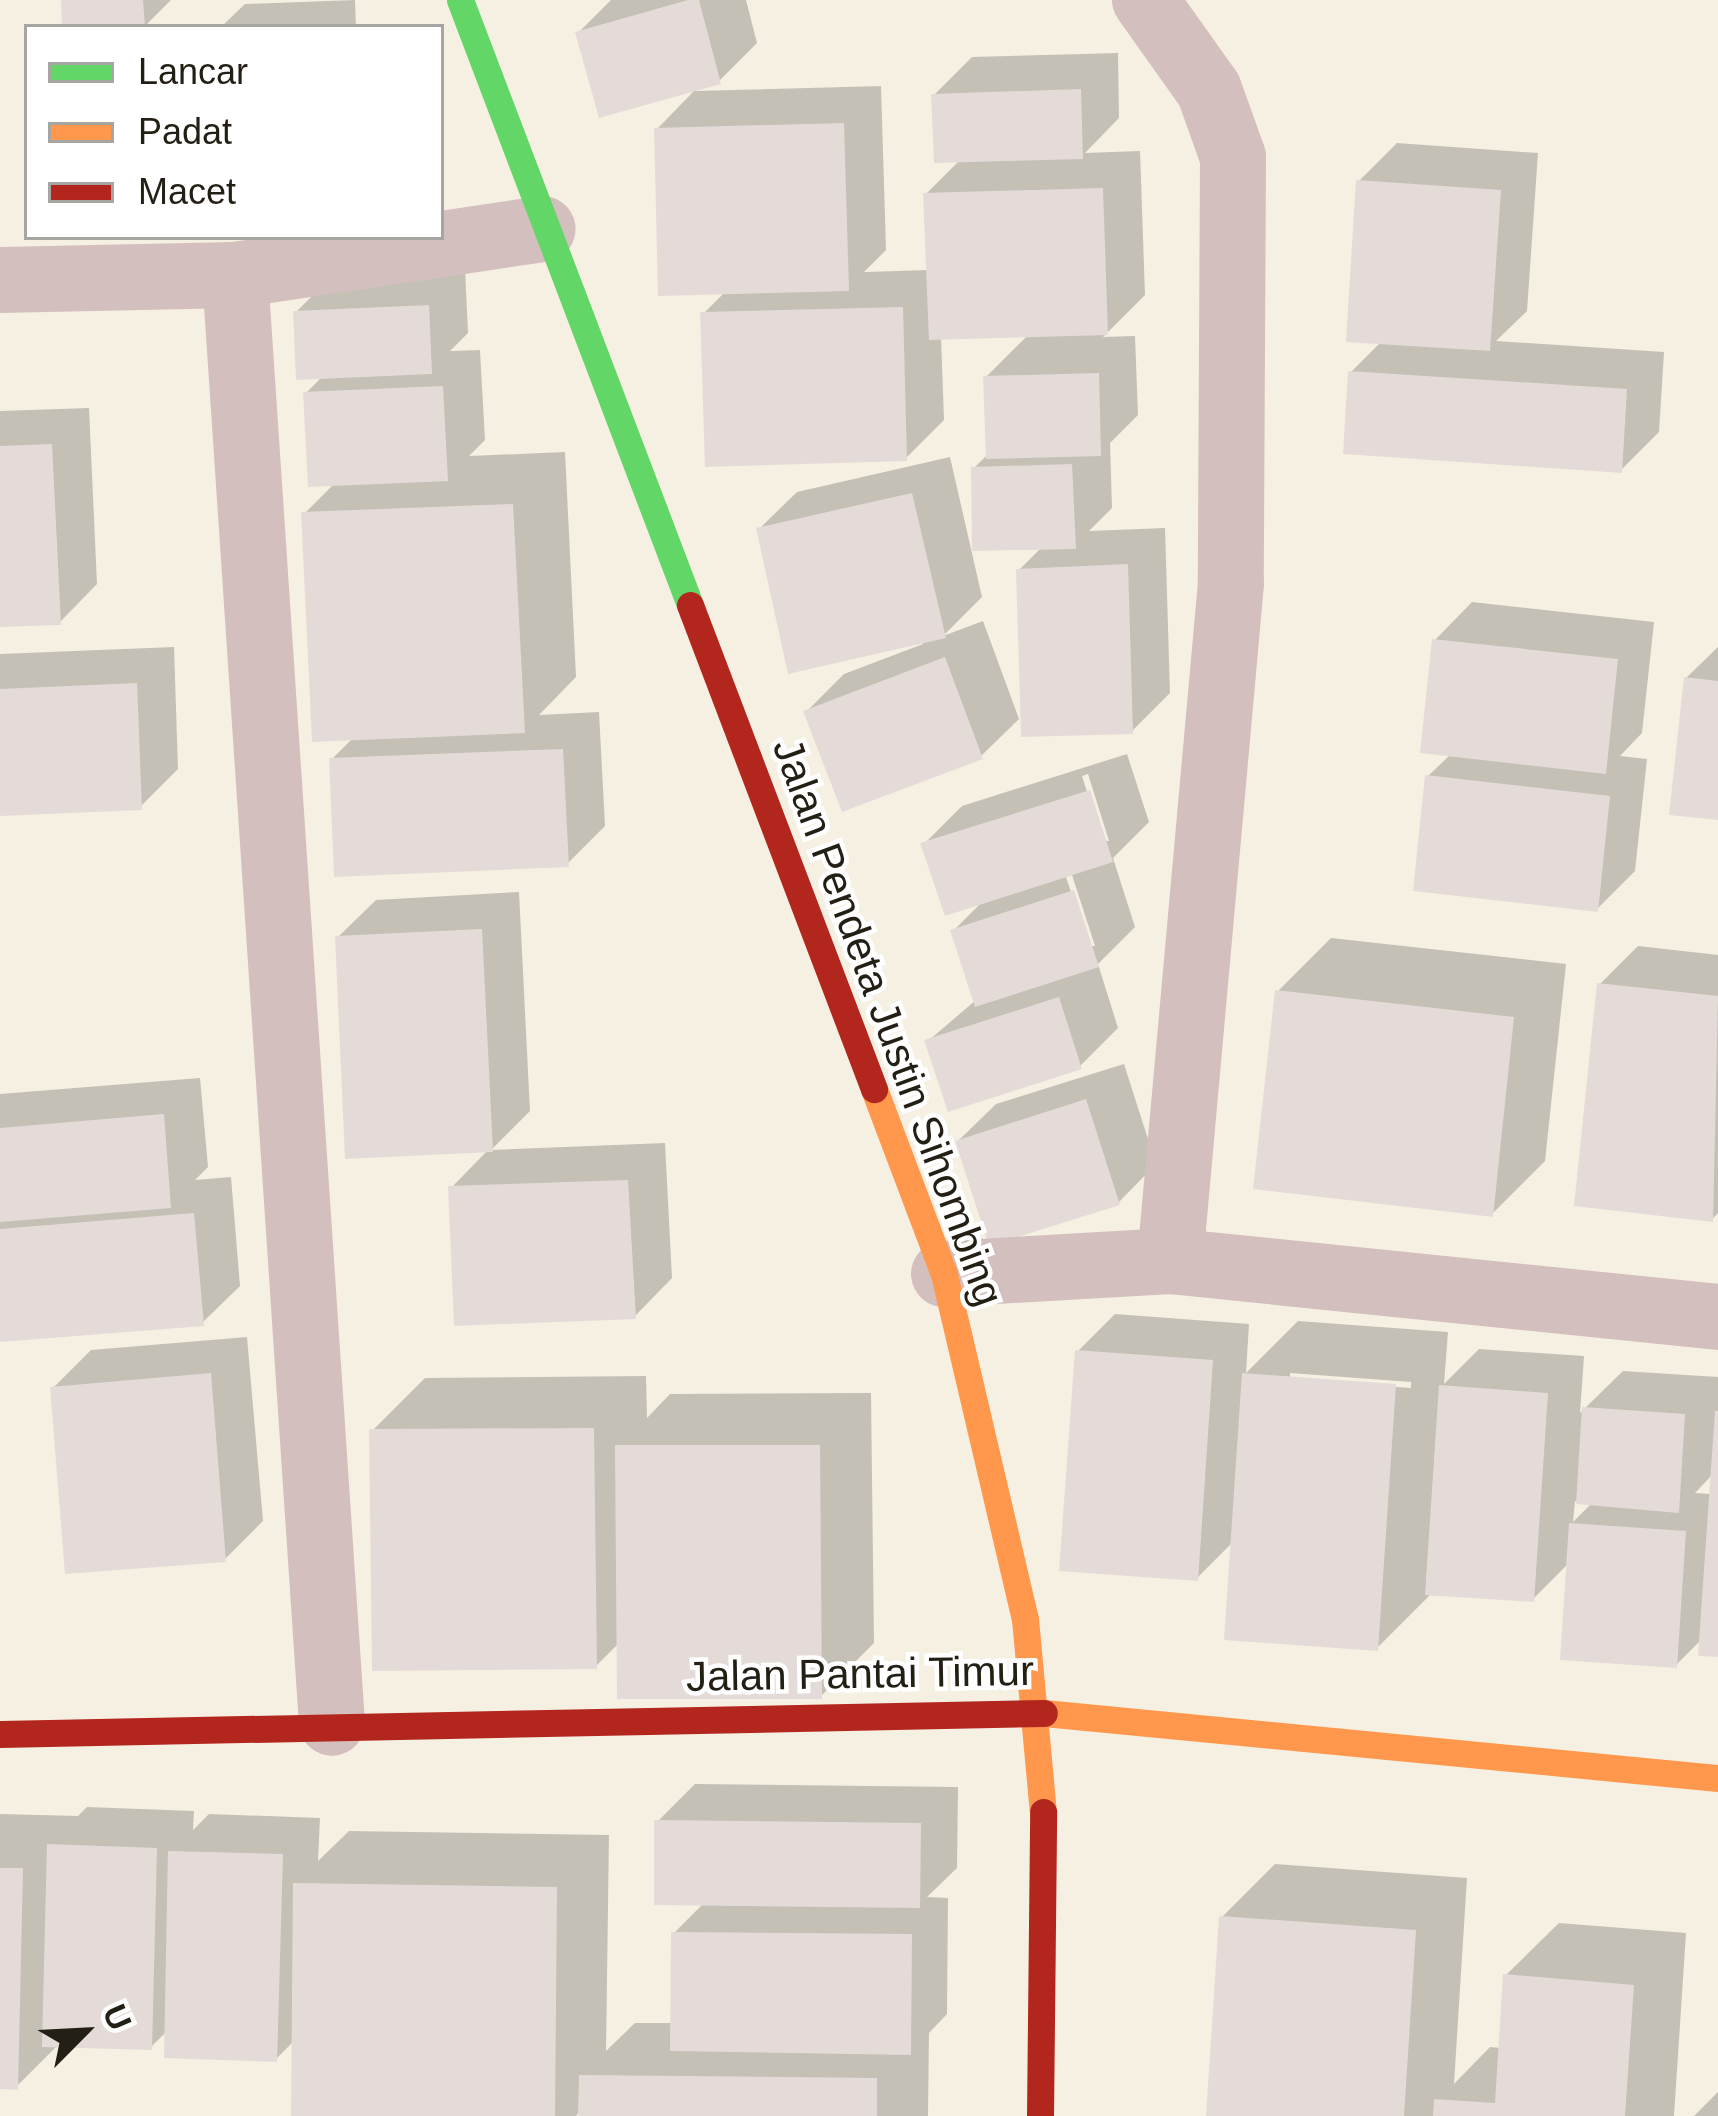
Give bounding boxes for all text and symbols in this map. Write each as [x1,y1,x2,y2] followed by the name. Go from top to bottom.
[24,24,444,240] legend
[138,51,248,92] text: Lancar
[138,111,232,152] text: Padat
[138,171,236,212] text: Macet
[762,731,1014,1313] street label: Jalan Pendeta Justin Sihombing
[685,1646,1035,1702] street label: Jalan Pantai Timur
[24,1972,144,2092] north arrow
[96,1999,139,2036] text: U

